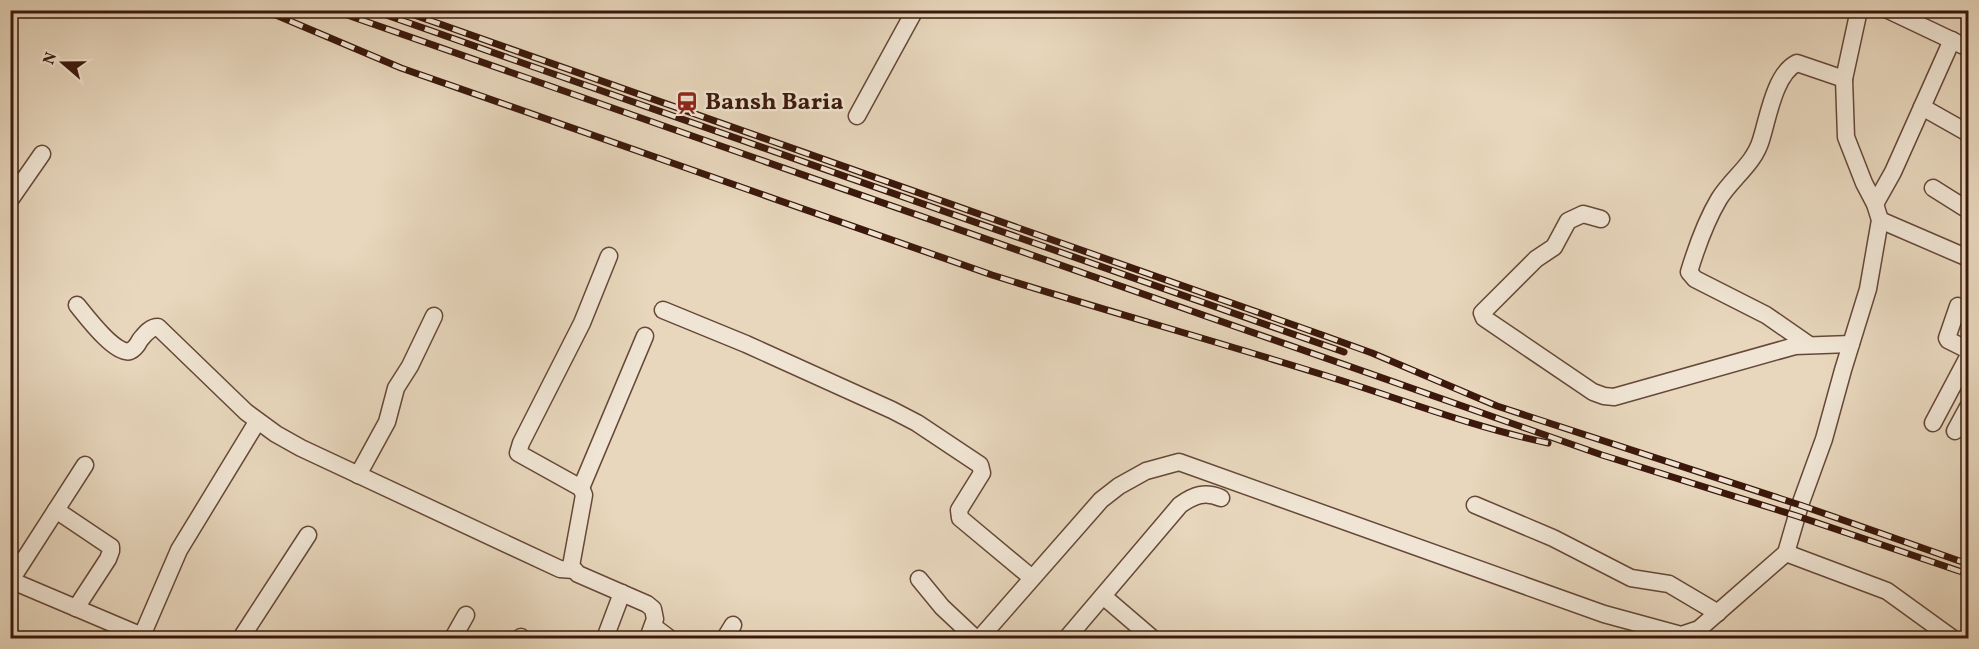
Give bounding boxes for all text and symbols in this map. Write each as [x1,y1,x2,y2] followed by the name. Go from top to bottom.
[33,33,93,93] north arrow
[38,49,63,68] text: N
[705,86,844,120] place label: Bansh Baria
[674,90,700,116] station icon: Bansh Baria

